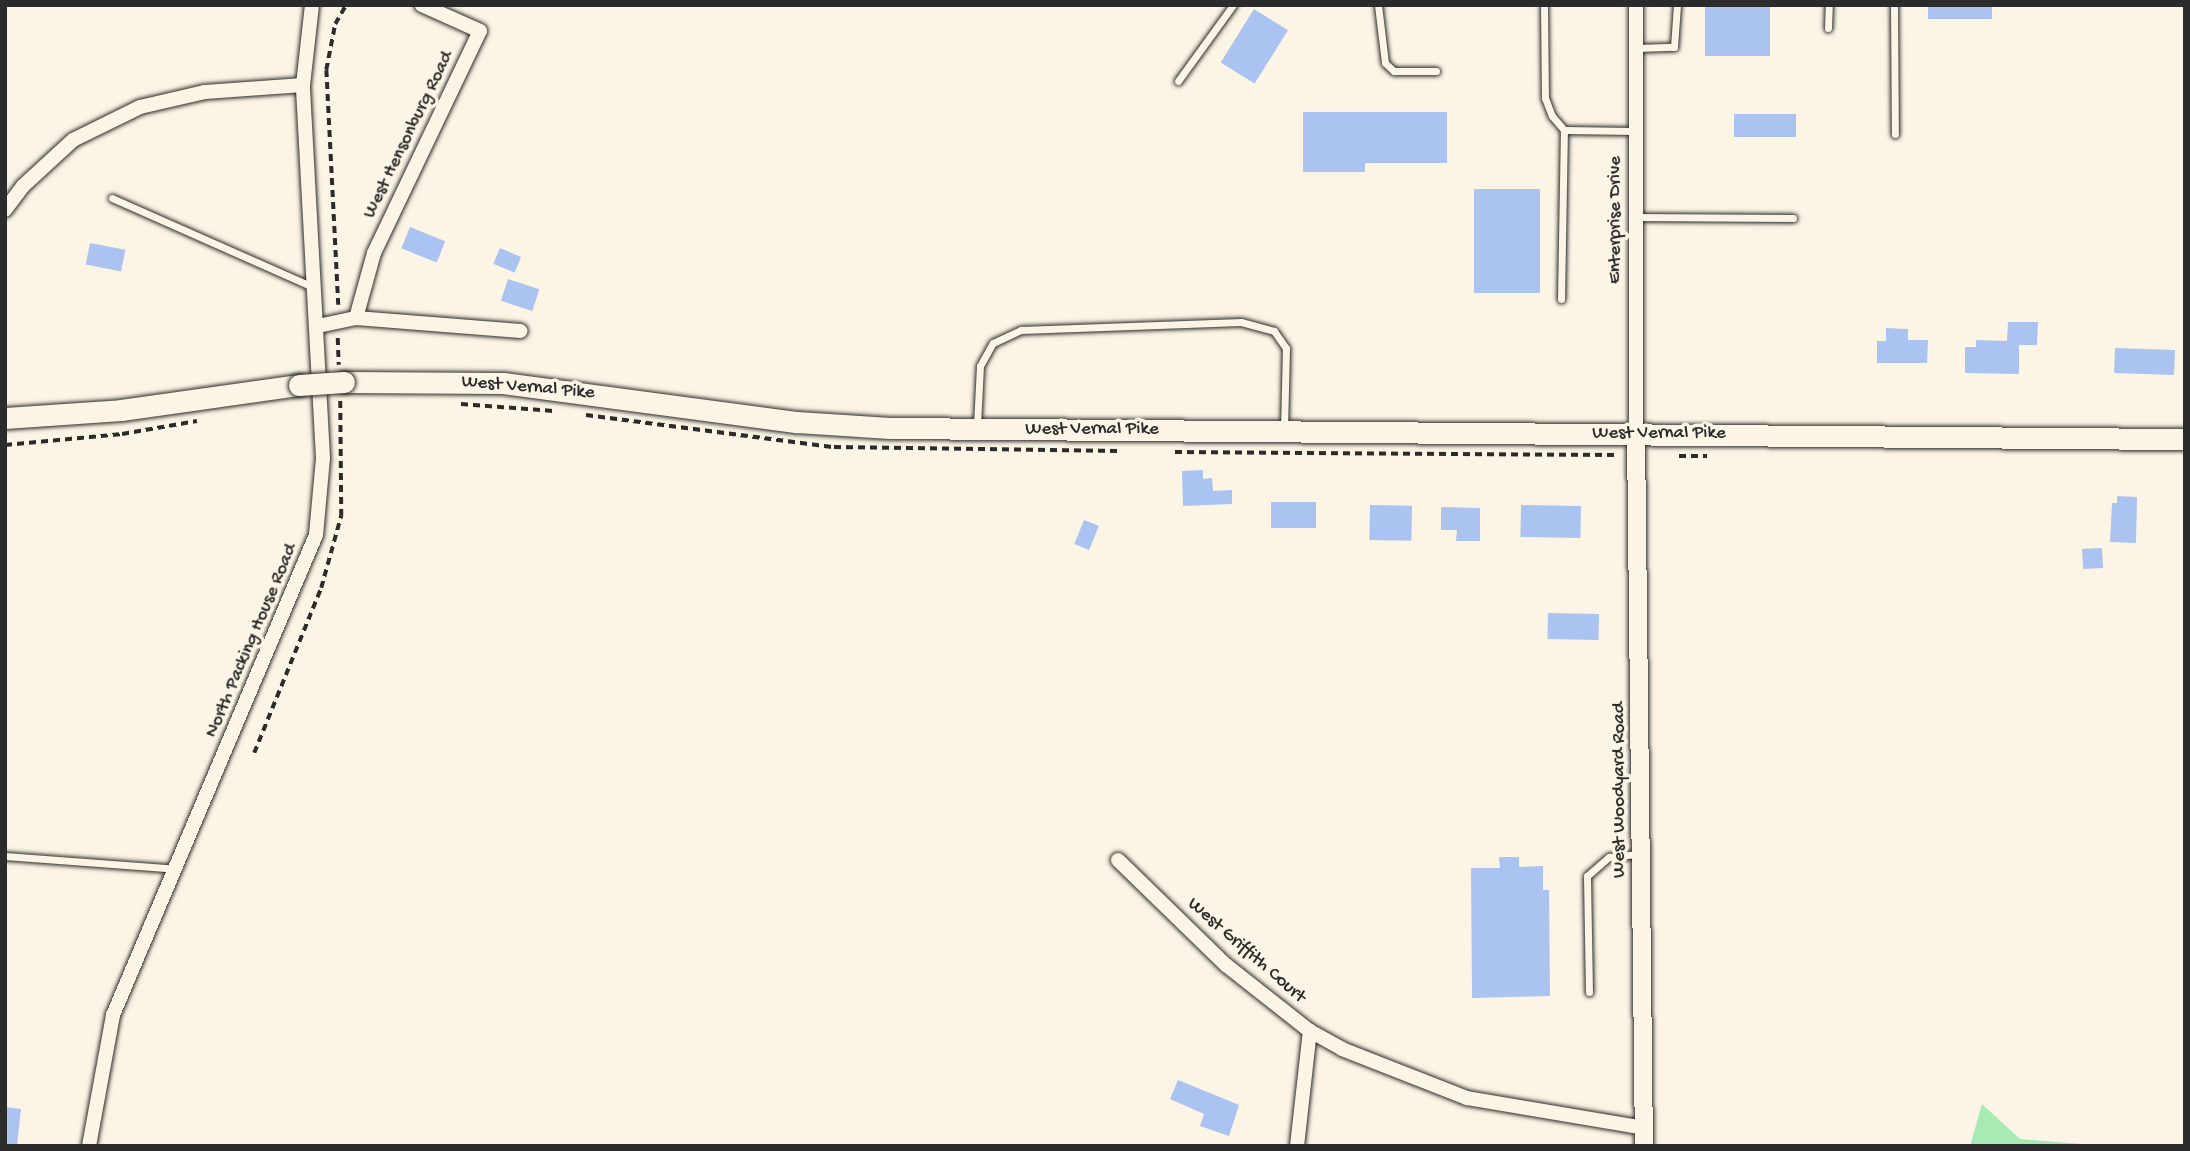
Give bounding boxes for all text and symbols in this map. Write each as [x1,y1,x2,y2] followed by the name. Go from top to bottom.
[359,48,459,222] street label: West Hensonburg Road
[1605,156,1627,284] street label: Enterprise Drive
[461,371,595,405] street label: West Vernal Pike
[1025,419,1159,441] street label: West Vernal Pike
[1592,423,1726,445] street label: West Vernal Pike
[201,541,303,741] street label: North Packing House Road
[1609,702,1631,878] street label: West Woodyard Road
[1182,893,1310,1009] street label: West Griffith Court

